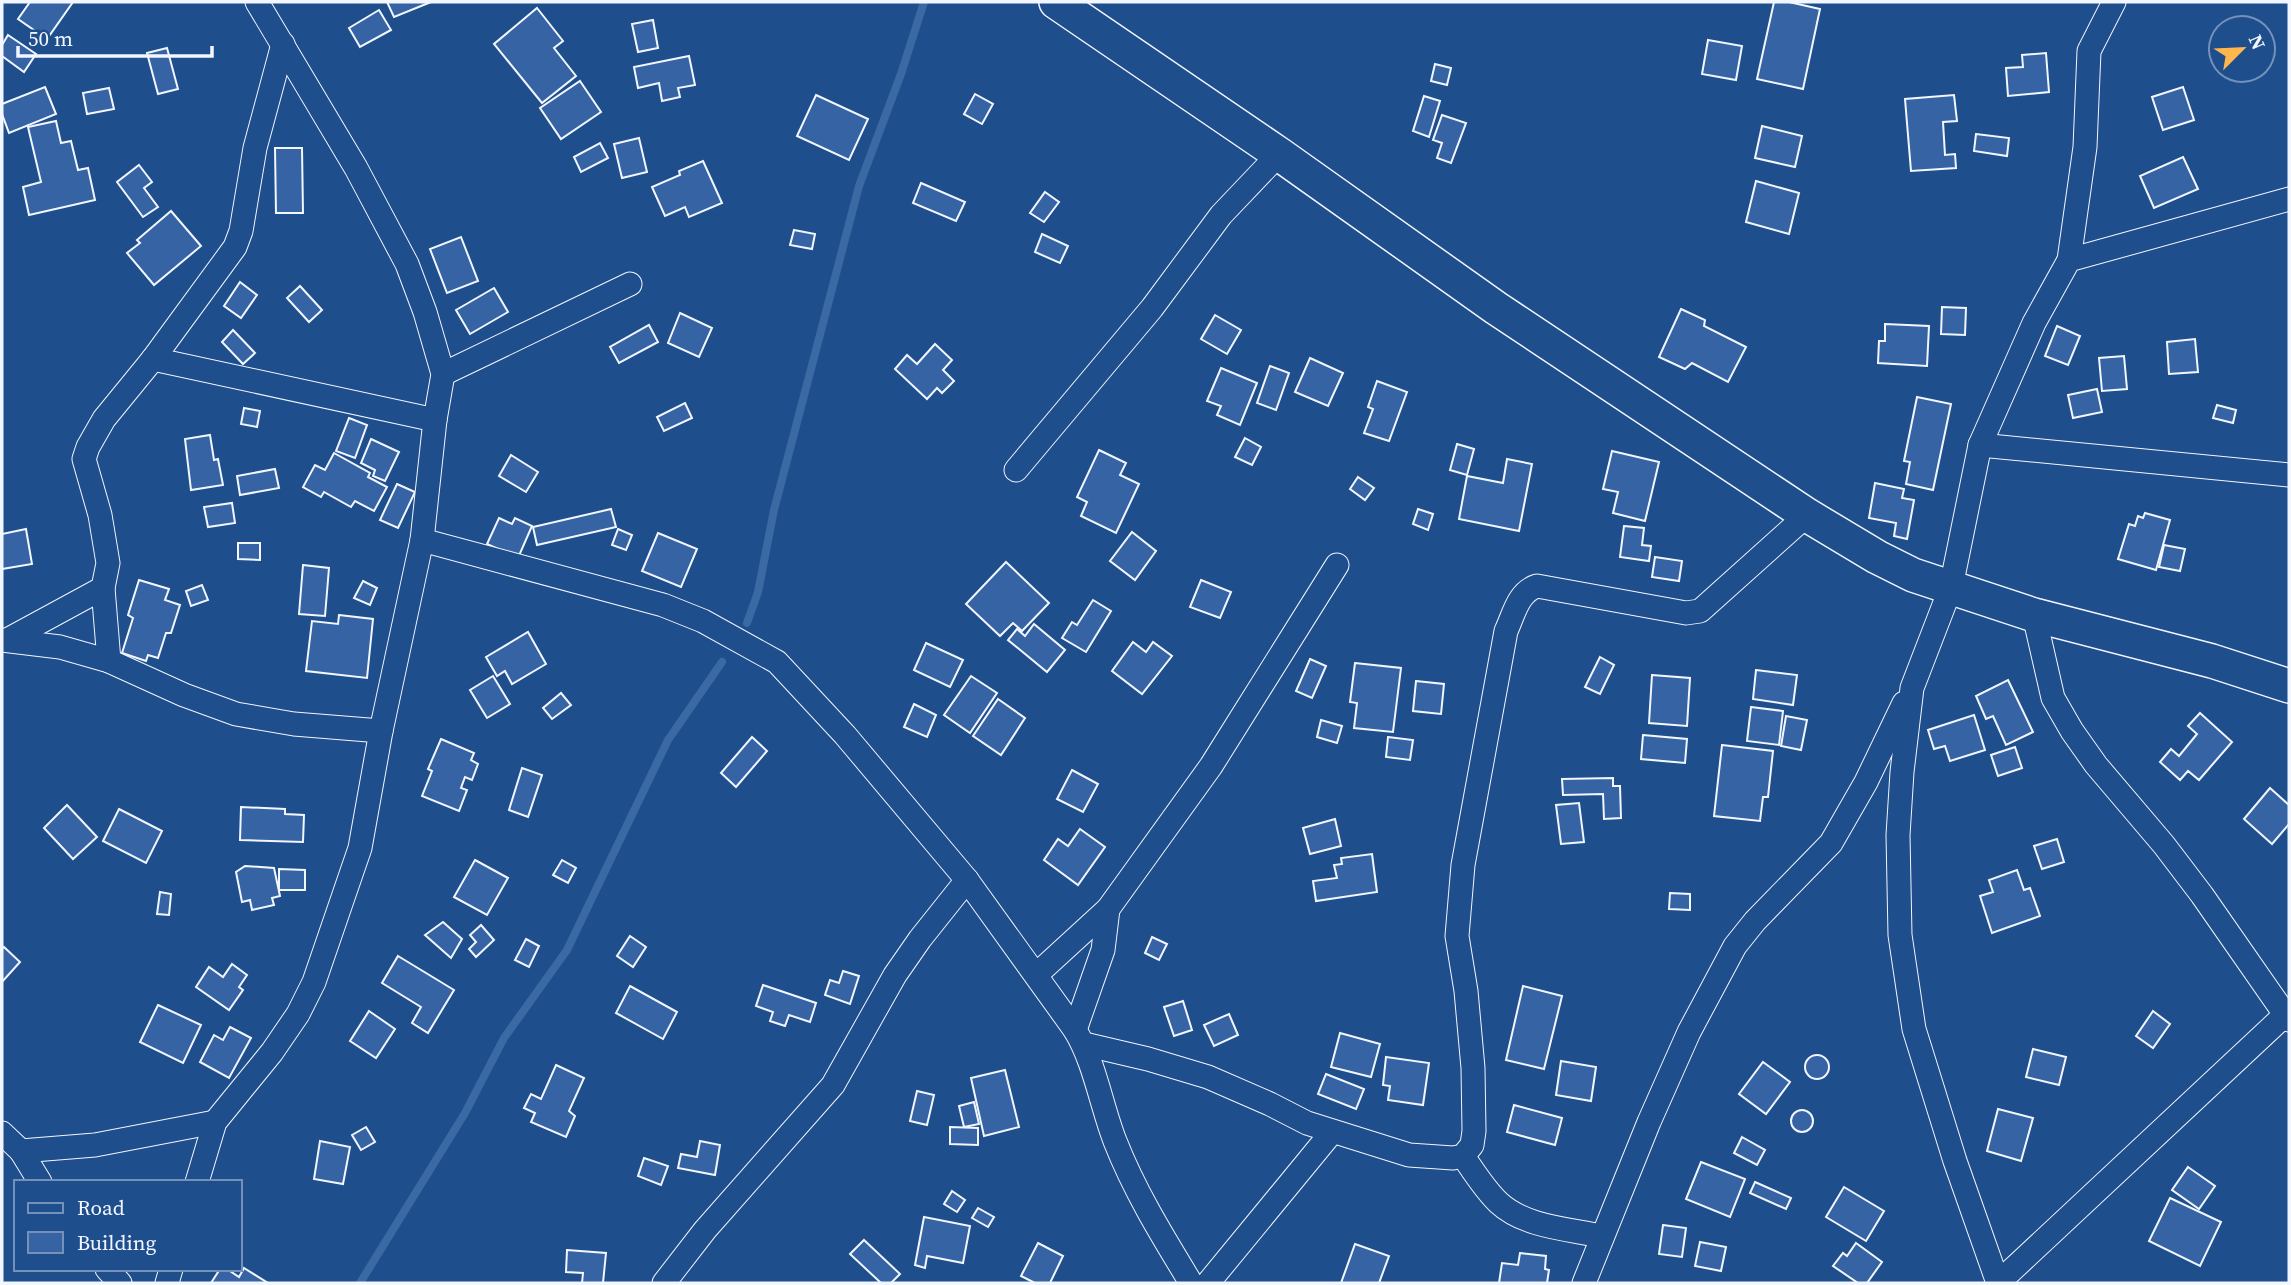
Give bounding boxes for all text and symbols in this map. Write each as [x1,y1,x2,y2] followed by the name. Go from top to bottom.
[18,14,212,58] scale bar
[2207,14,2277,84] north arrow
[28,24,73,53] text: 50 m
[2243,30,2272,54] text: N
[14,1180,242,1271] legend
[77,1193,125,1222] text: Road
[77,1228,156,1257] text: Building

